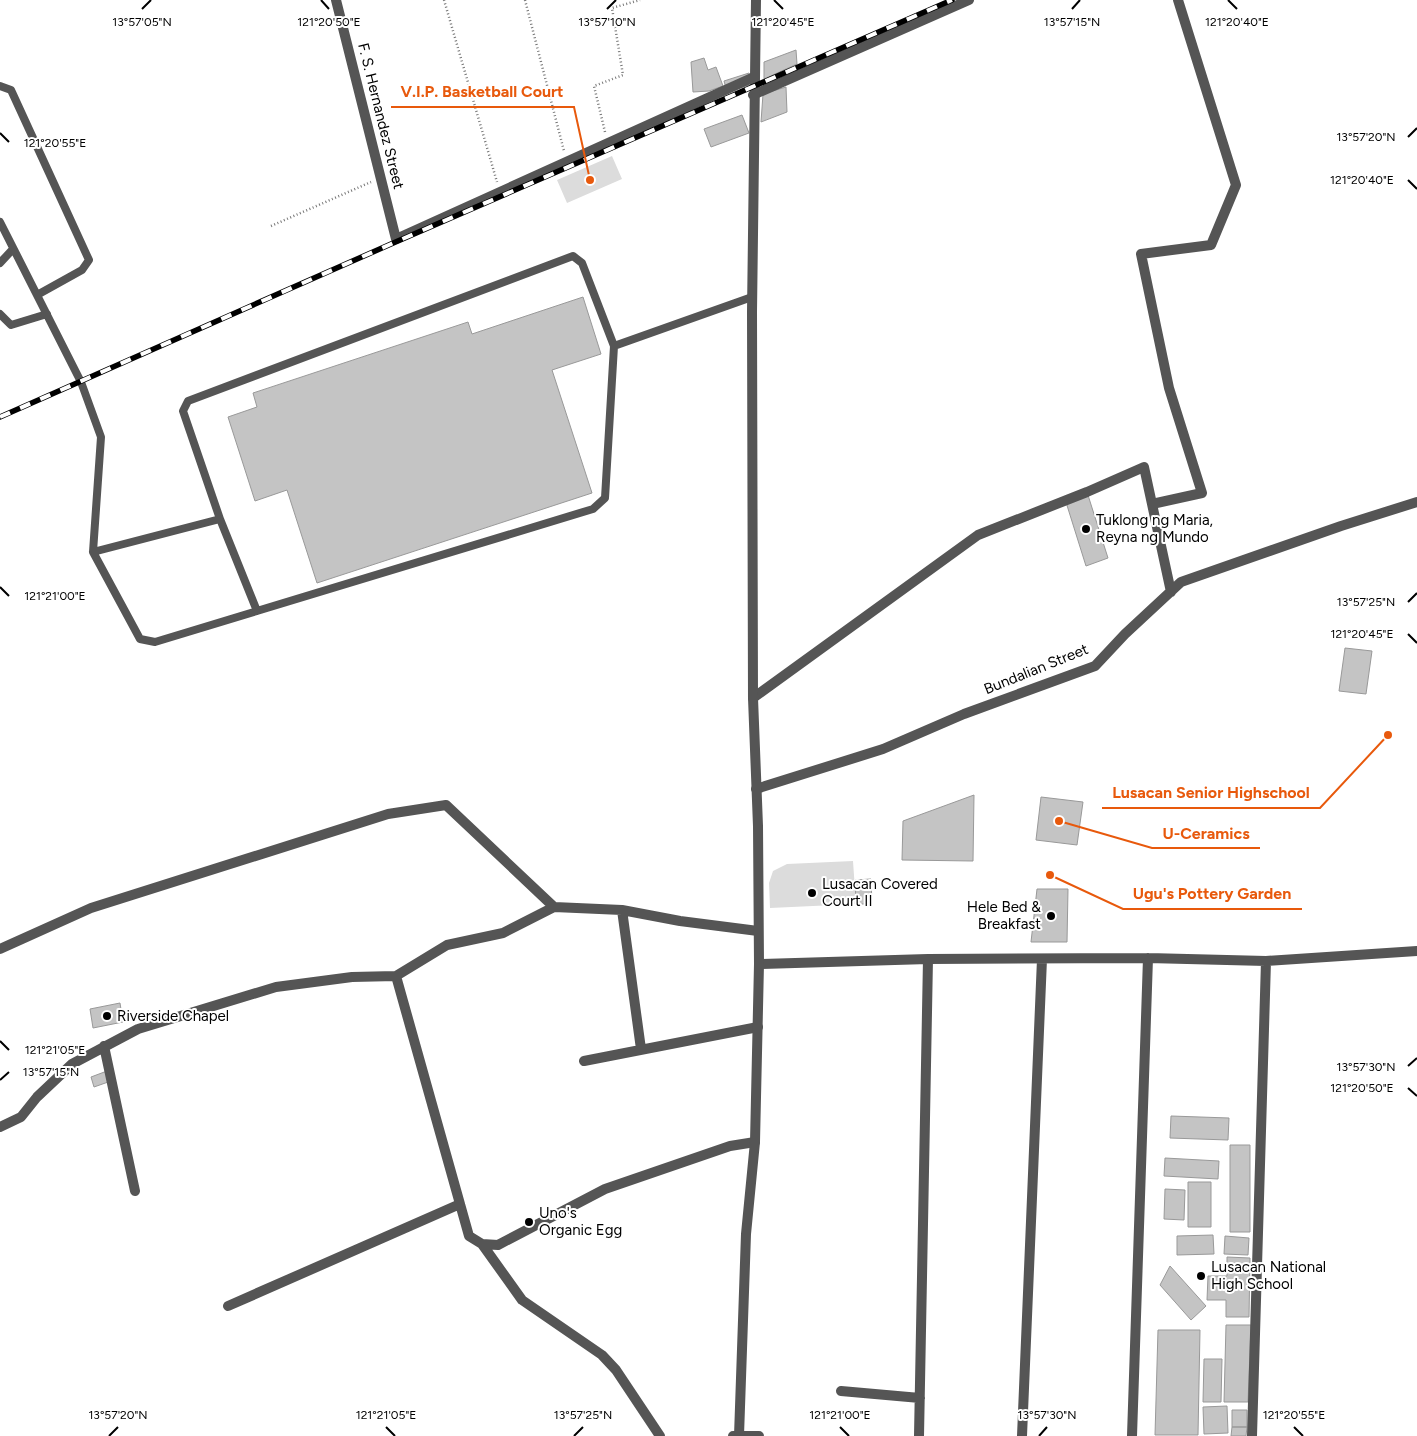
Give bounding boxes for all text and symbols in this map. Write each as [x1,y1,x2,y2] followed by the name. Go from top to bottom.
[112,15,172,29] text: 13°57'05"N
[297,15,361,29] text: 121°20'50"E
[578,15,636,29] text: 13°57'10"N
[751,15,815,29] text: 121°20'45"E
[1044,15,1100,29] text: 13°57'15"N
[1205,15,1269,29] text: 121°20'40"E
[354,41,408,191] street label: F. S. Hernandez Street
[391,76,574,107] callout: V.I.P. Basketball Court
[400,82,564,101] text: V.I.P. Basketball Court
[1336,130,1396,144] text: 13°57'20"N
[24,136,86,150] text: 121°20'55"E
[1330,173,1394,187] text: 121°20'40"E
[1096,511,1213,546] place label: Tuklong ng Maria, Reyna ng Mundo
[1080,523,1092,535] marker: Tuklong ng Maria, Reyna ng Mundo
[24,589,86,603] text: 121°21'00"E
[1337,595,1395,609] text: 13°57'25"N
[1330,627,1394,641] text: 121°20'45"E
[981,640,1091,698] street label: Bundalian Street
[1102,777,1320,808] callout: Lusacan Senior Highschool
[1112,783,1310,802] text: Lusacan Senior Highschool
[1152,817,1260,848] callout: U-Ceramics
[1162,824,1250,843] text: U-Ceramics
[822,875,938,910] place label: Lusacan Covered Court II
[1123,878,1302,909] callout: Ugu's Pottery Garden
[1133,884,1291,903] text: Ugu's Pottery Garden
[806,887,818,899] marker: Lusacan Covered Court II
[967,898,1041,933] place label: Hele Bed & Breakfast
[1045,910,1057,922] marker: Hele Bed & Breakfast
[117,1007,229,1025] place label: Riverside Chapel
[101,1010,113,1022] marker: Riverside Chapel
[25,1043,85,1057] text: 121°21'05"E
[1336,1060,1396,1074] text: 13°57'30"N
[23,1065,79,1079] text: 13°57'15"N
[1330,1081,1394,1095] text: 121°20'50"E
[539,1204,622,1239] place label: Uno's Organic Egg
[523,1216,535,1228] marker: Uno's Organic Egg
[1211,1258,1326,1293] place label: Lusacan National High School
[1195,1270,1207,1282] marker: Lusacan National High School
[88,1408,148,1422] text: 13°57'20"N
[356,1408,416,1422] text: 121°21'05"E
[554,1408,612,1422] text: 13°57'25"N
[809,1408,871,1422] text: 121°21'00"E
[1017,1408,1077,1422] text: 13°57'30"N
[1263,1408,1325,1422] text: 121°20'55"E

